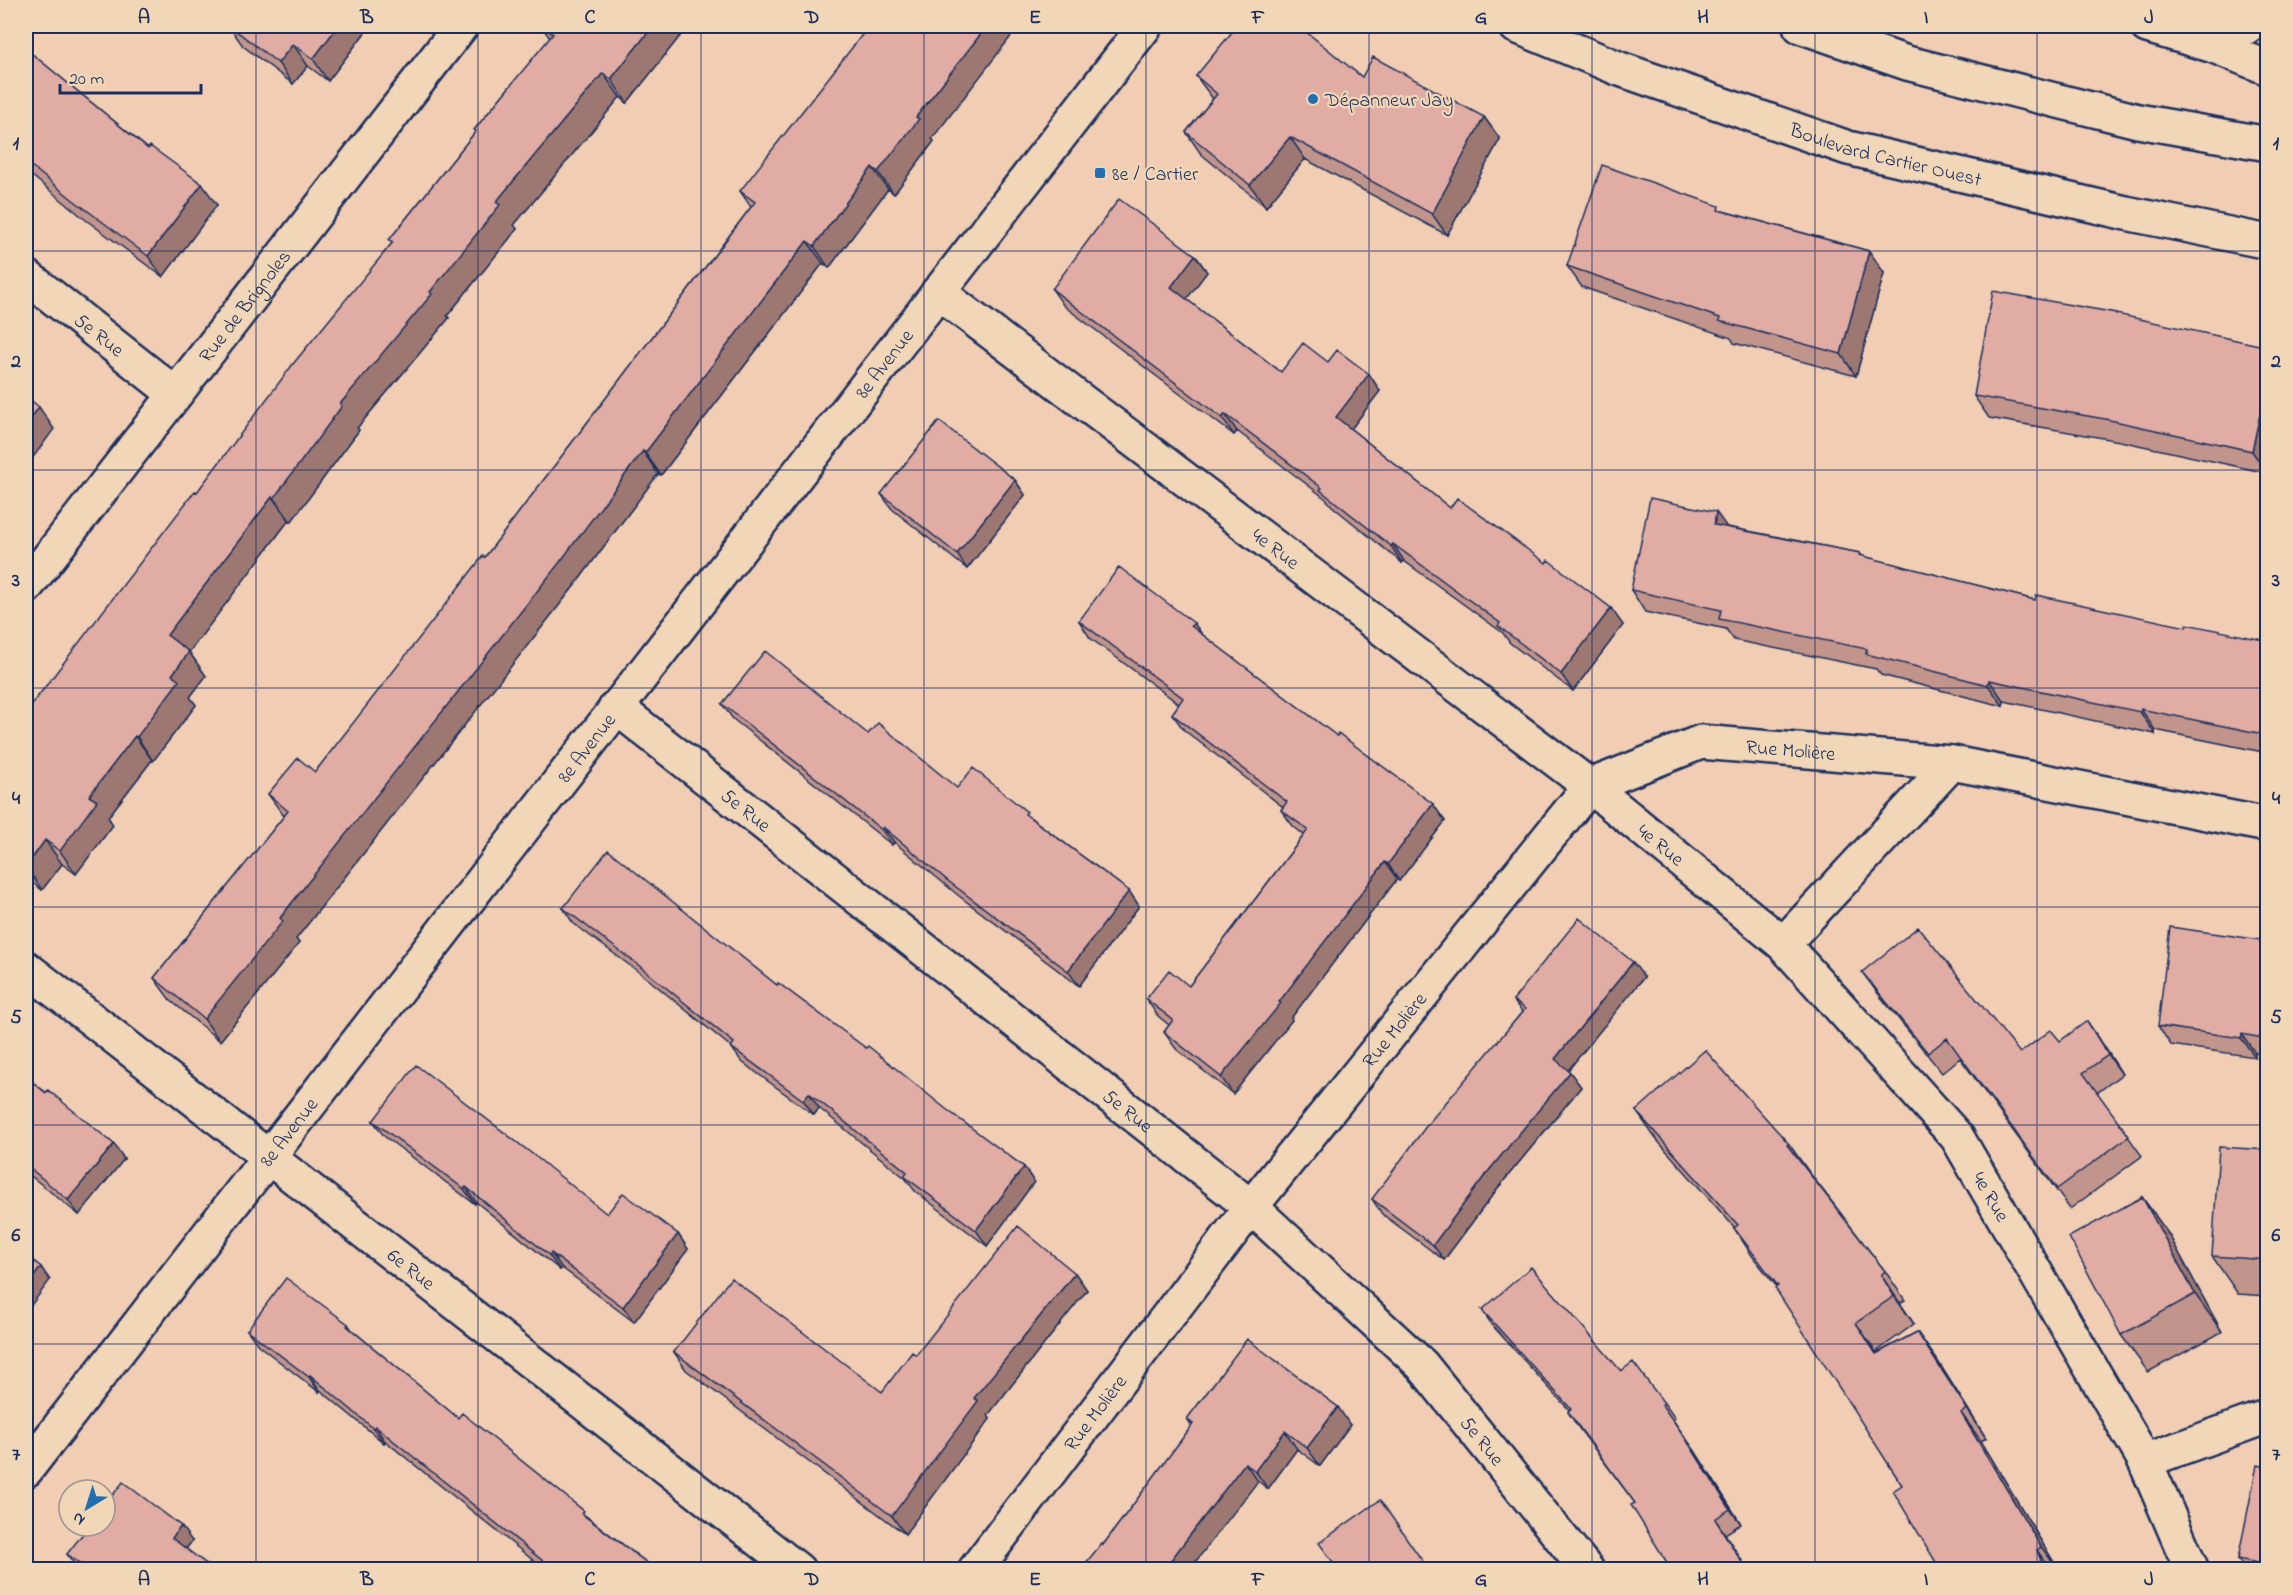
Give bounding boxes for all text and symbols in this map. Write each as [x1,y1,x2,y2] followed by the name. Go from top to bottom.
[138,4,150,33] text: A
[359,4,374,33] text: B
[585,4,596,33] text: C
[804,4,819,33] text: D
[1029,4,1041,33] text: E
[1251,4,1265,33] text: F
[1475,4,1488,33] text: G
[1697,4,1709,33] text: H
[1924,4,1929,33] text: I
[2144,4,2154,33] text: J
[60,57,201,95] scale bar
[69,67,104,93] text: 20 m
[1324,87,1453,116] place label: Dépanneur Jay
[1306,92,1320,106] marker: Dépanneur Jay
[1784,116,1984,196] street label: Boulevard Cartier Ouest
[13,130,20,159] text: 1
[2273,130,2280,159] text: 1
[1112,161,1199,190] place label: 8e / Cartier
[1093,166,1107,180] marker: 8e / Cartier
[193,245,299,370] street label: Rue de Brignoles
[67,307,129,365] street label: 5e Rue
[849,324,922,406] street label: 8e Avenue
[10,348,21,377] text: 2
[2270,348,2281,377] text: 2
[1244,522,1305,578] street label: 4e Rue
[11,567,20,596] text: 3
[2271,567,2280,596] text: 3
[551,708,624,790] street label: 8e Avenue
[1745,734,1836,770] street label: Rue Molière
[714,783,776,841] street label: 5e Rue
[12,785,21,814] text: 4
[2272,785,2281,814] text: 4
[1630,818,1690,874] street label: 4e Rue
[1357,987,1435,1075] street label: Rue Molière
[10,1004,22,1033] text: 5
[2270,1004,2282,1033] text: 5
[1095,1083,1158,1141] street label: 5e Rue
[254,1092,327,1174] street label: 8e Avenue
[1963,1167,2015,1228] street label: 4e Rue
[12,1222,21,1251] text: 6
[2272,1222,2281,1251] text: 6
[380,1243,440,1299] street label: 6e Rue
[1058,1369,1135,1458] street label: Rue Molière
[1452,1411,1510,1473] street label: 5e Rue
[12,1441,21,1470] text: 7
[2272,1441,2281,1470] text: 7
[57,1478,117,1538] north arrow
[67,1505,91,1531] text: N
[138,1566,150,1595] text: A
[359,1566,374,1595] text: B
[585,1566,596,1595] text: C
[804,1566,819,1595] text: D
[1029,1566,1041,1595] text: E
[1251,1566,1265,1595] text: F
[1475,1566,1488,1595] text: G
[1697,1566,1709,1595] text: H
[1924,1566,1929,1595] text: I
[2144,1566,2154,1595] text: J

